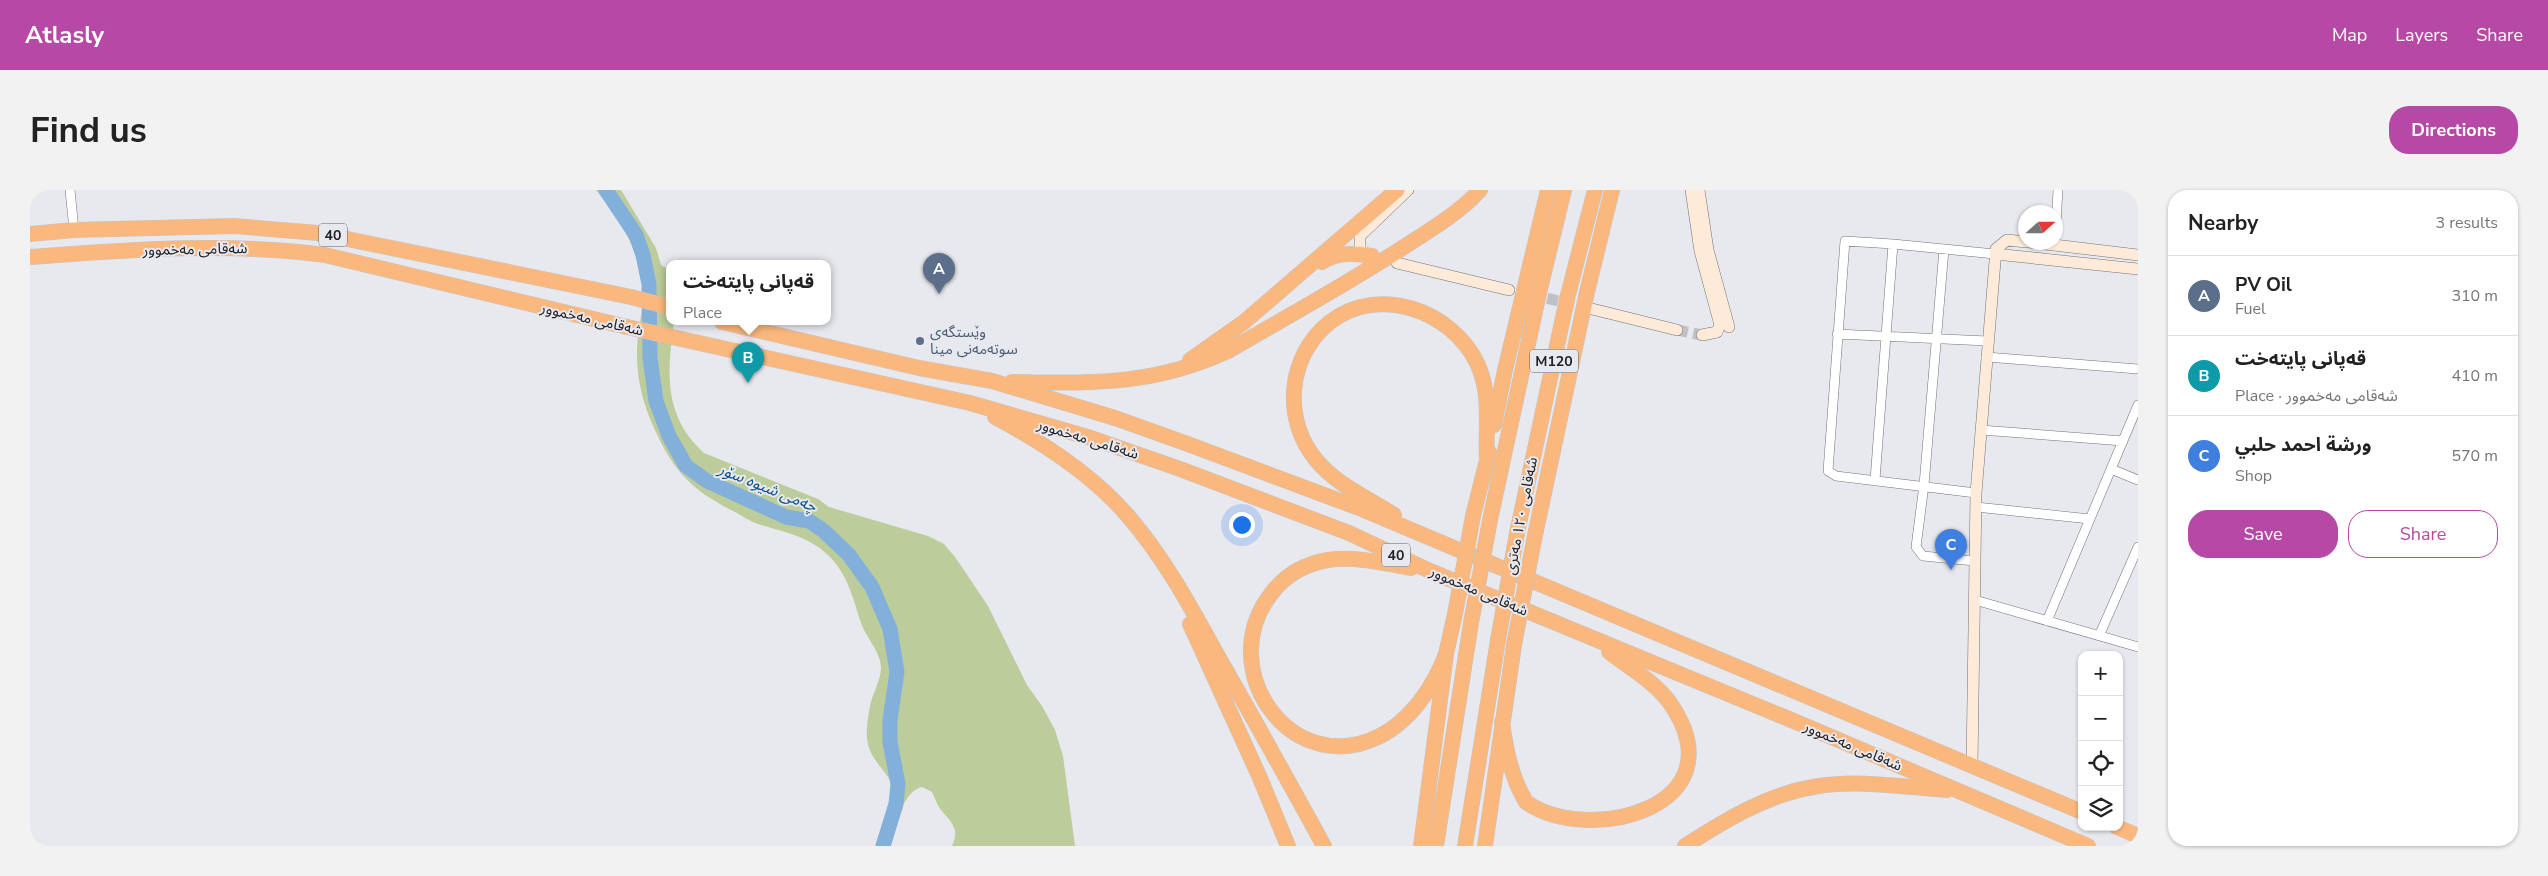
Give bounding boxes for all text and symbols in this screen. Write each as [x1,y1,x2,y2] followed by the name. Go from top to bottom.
[25,19,104,51] text: Atlasly
[2332,23,2367,47] text: Map
[2395,23,2448,47] text: Layers
[2476,23,2523,47] text: Share
[2389,106,2518,154] button: Directions
[30,107,147,154] text: Find us
[2018,205,2063,250] north arrow
[2188,209,2258,237] text: Nearby
[2436,212,2498,234] text: 3 results
[319,224,347,246] road number: 40
[141,238,248,260] street label: شەقامی مەخموور
[923,253,955,294] pin: A
[666,260,831,325] popup
[683,269,814,295] text: قەپانی پایتەخت
[2235,272,2292,298] text: PV Oil
[2198,285,2210,307] text: A
[2451,285,2498,307] text: 310 m
[538,297,646,341] street label: شەقامی مەخموور
[2235,298,2266,320] text: Fuel
[683,302,722,324] text: Place
[930,322,1018,359] place label: وێستگەی سوتەمەنی مینا
[914,335,926,347] marker: وێستگەی سوتەمەنی مینا
[732,342,764,383] pin: B
[2235,346,2366,372] text: قەپانی پایتەخت
[1530,350,1578,372] road number: M120
[2198,365,2210,387] text: B
[2451,365,2498,387] text: 410 m
[2235,385,2398,407] text: Place · شەقامی مەخموور
[1034,414,1141,464] street label: شەقامی مەخموور
[2235,432,2371,458] text: ورشة احمد حلبي
[2199,445,2209,467] text: C
[2451,445,2498,467] text: 570 m
[1500,455,1542,577] street label: شەقامی ١٢٠ مەتری
[713,457,821,518] water label: چەمی شیوە سۆر
[2235,465,2272,487] text: Shop
[2188,510,2338,558] button: Save
[2348,510,2498,558] button: Share
[1229,512,1255,538] your location
[1935,529,1967,570] pin: C
[1382,544,1410,566] road number: 40
[1426,561,1531,621] street label: شەقامی مەخموور
[2078,651,2123,831] map controls
[2078,651,2123,696] button: +
[2078,696,2123,741] button: −
[1800,716,1905,776] street label: شەقامی مەخموور
[2078,741,2123,786] button: locate
[2078,786,2123,831] button: layers

